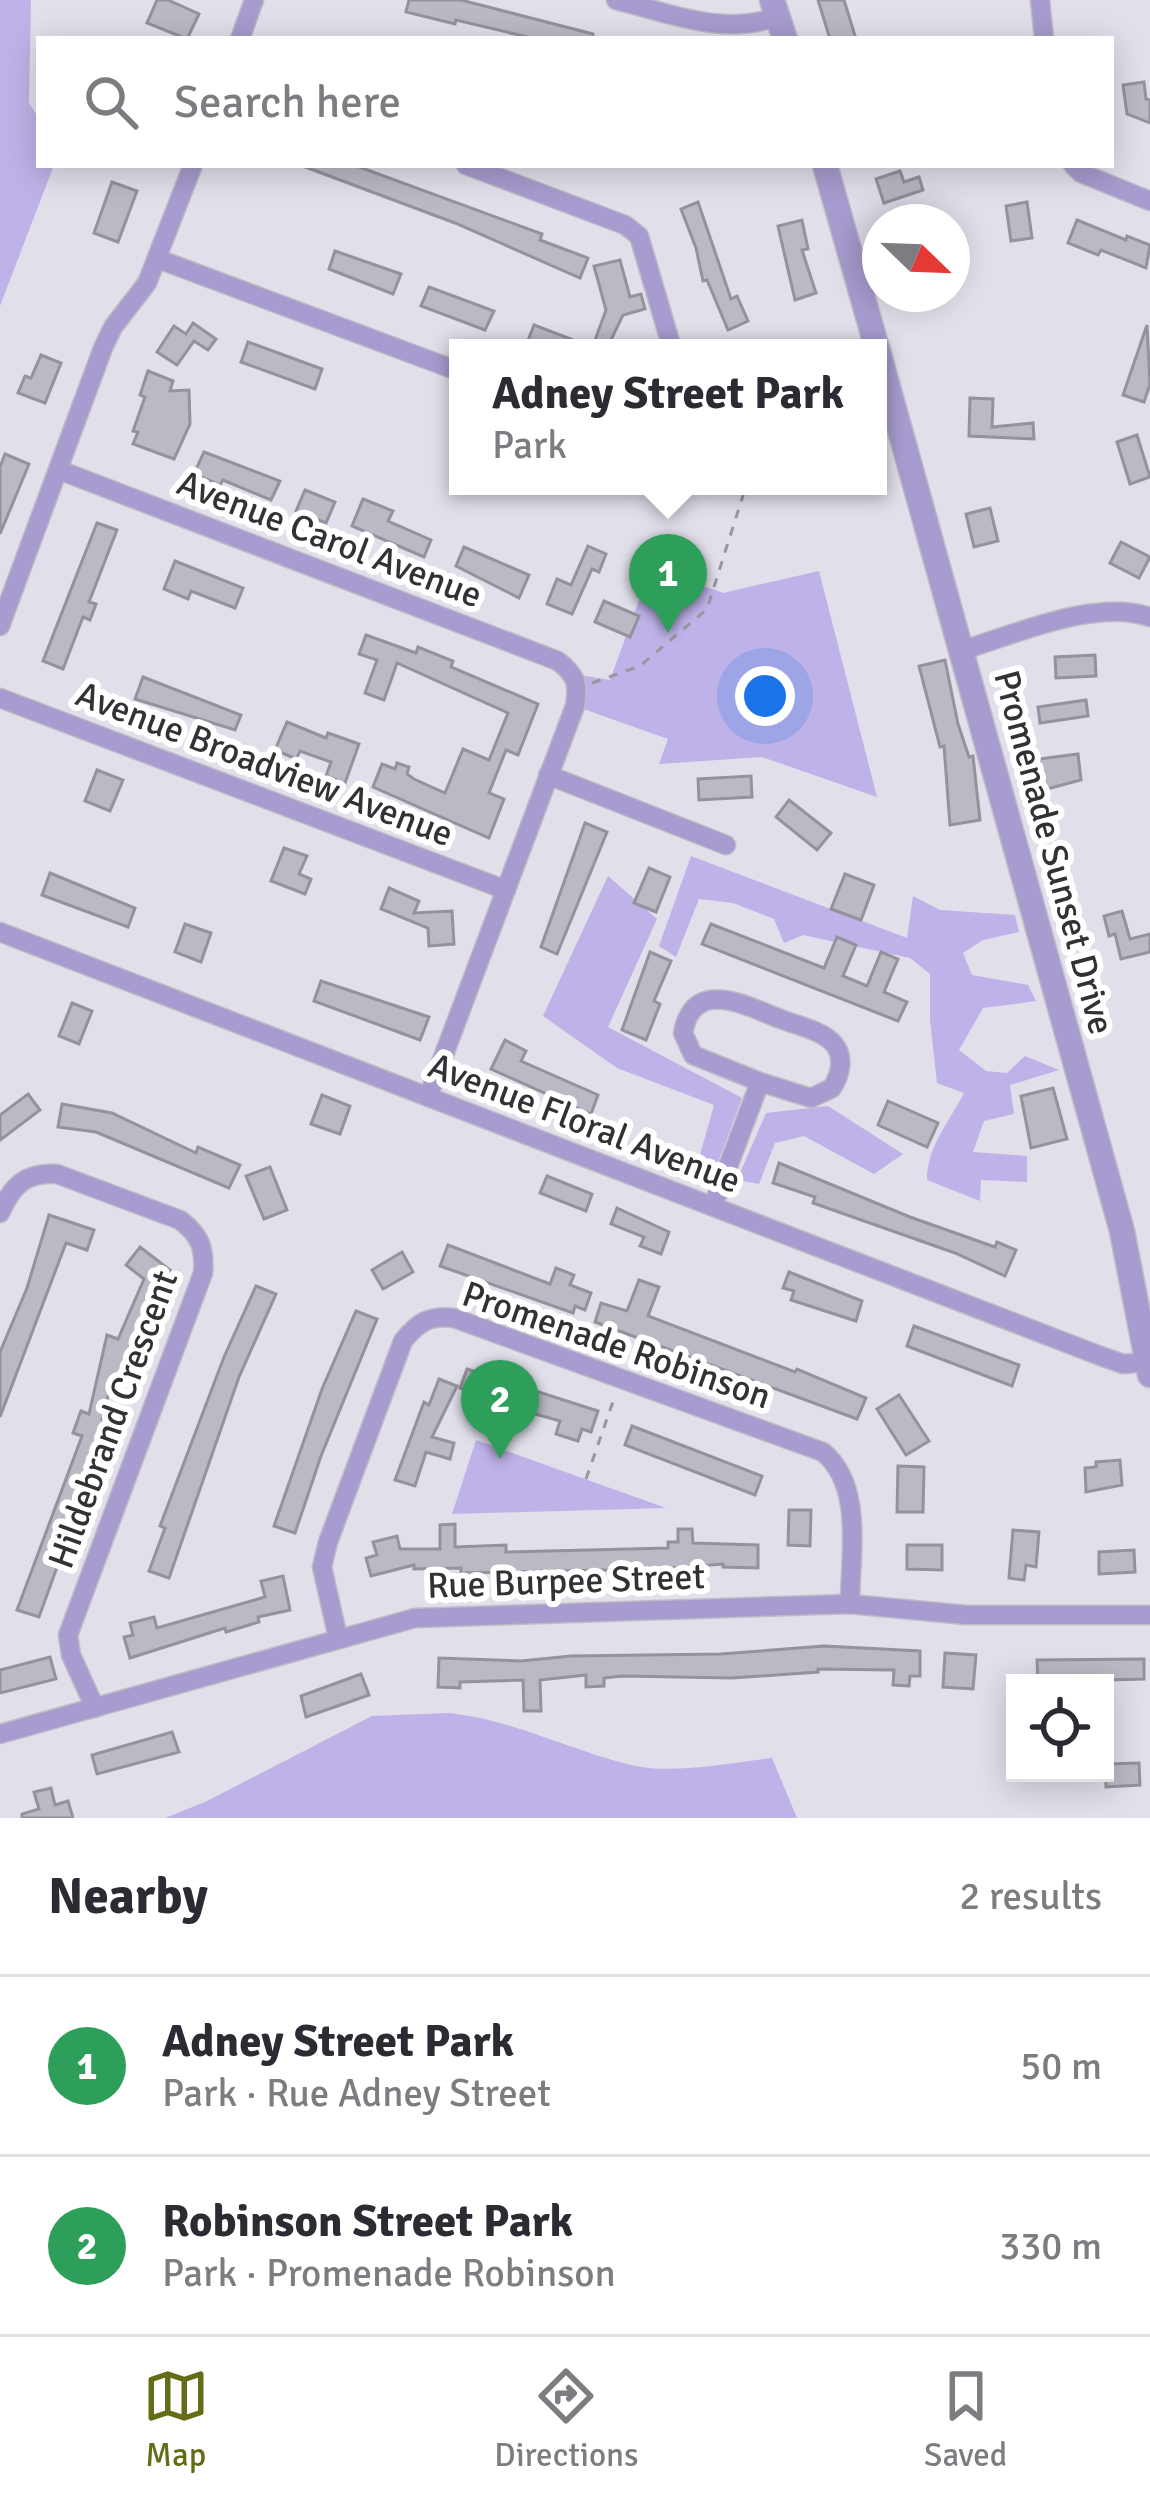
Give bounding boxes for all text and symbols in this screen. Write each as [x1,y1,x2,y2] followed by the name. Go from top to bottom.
[36,36,1114,168] search box
[78,69,144,135] icon: search
[174,75,401,130] text: Search here
[862,204,970,312] north arrow
[449,339,887,495] popup
[492,366,844,421] text: Adney Street Park
[492,421,567,469] text: Park
[171,461,488,618] street label: Avenue Carol Avenue
[629,534,707,633] pin: 1
[735,666,795,726] your location
[983,666,1124,1039] street label: Promenade Sunset Drive
[70,672,459,857] street label: Avenue Broadview Avenue
[422,1043,747,1204] street label: Avenue Floral Avenue
[39,1265,188,1575] street label: Hildebrand Crescent
[456,1272,777,1419] street label: Promenade Robinson
[461,1360,539,1459] pin: 2
[426,1554,706,1609] street label: Rue Burpee Street
[1006,1674,1114,1782] map controls
[1006,1674,1114,1782] button: locate
[48,1865,208,1928] text: Nearby
[959,1872,1102,1920] text: 2 results
[162,2014,514,2069] text: Adney Street Park
[76,2042,98,2090] text: 1
[1020,2042,1102,2090] text: 50 m
[162,2069,551,2117] text: Park · Rue Adney Street
[162,2194,573,2249] text: Robinson Street Park
[76,2222,98,2270] text: 2
[999,2222,1102,2270] text: 330 m
[162,2249,616,2297] text: Park · Promenade Robinson
[143,2363,209,2476] tab: Map
[494,2363,639,2476] tab: Directions
[924,2363,1007,2476] tab: Saved

